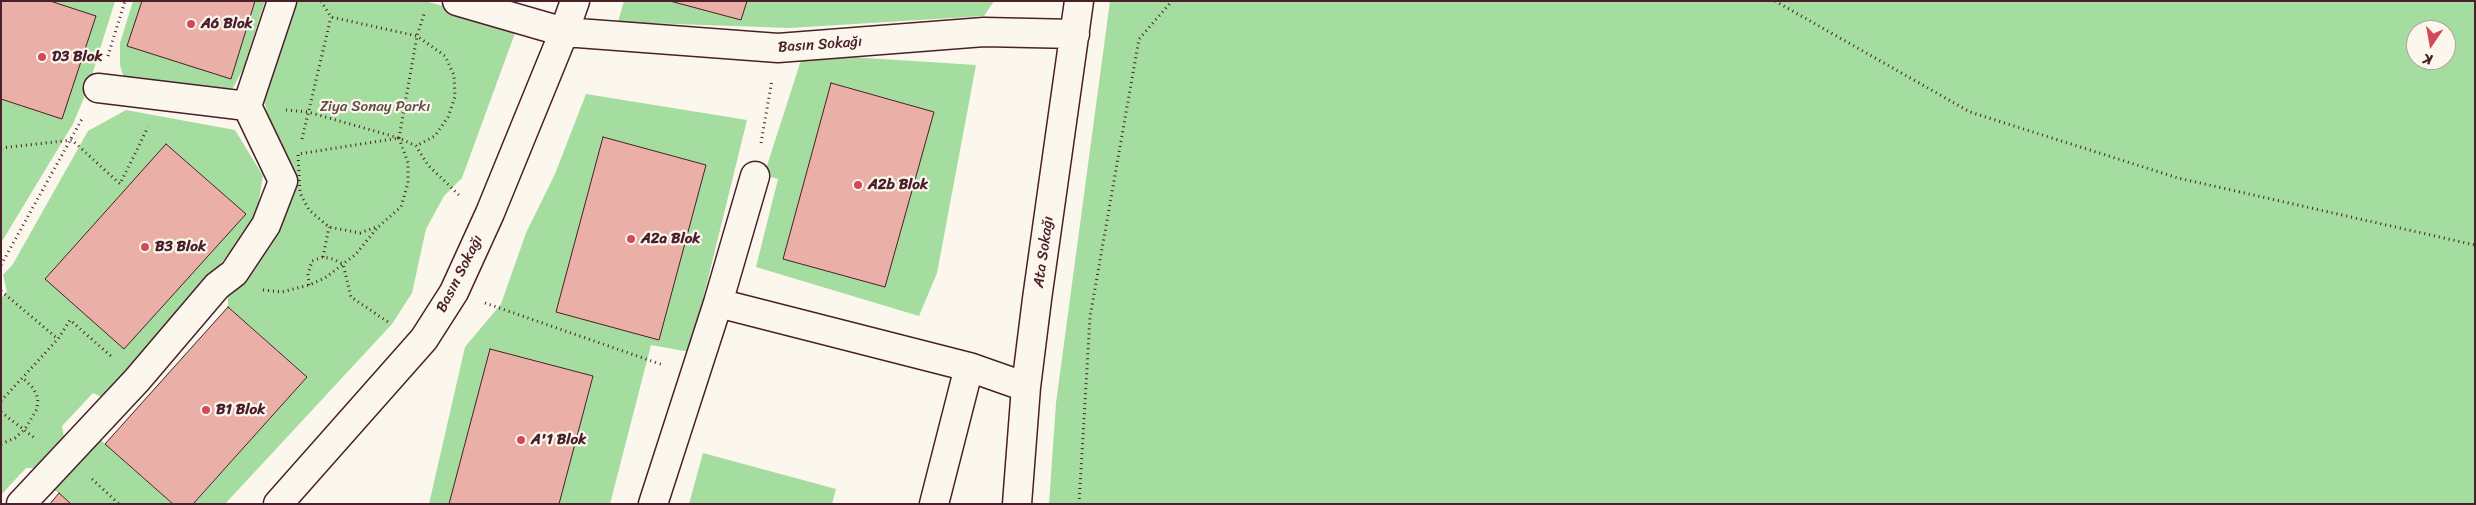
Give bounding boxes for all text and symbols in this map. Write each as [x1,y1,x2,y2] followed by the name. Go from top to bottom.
[201,15,253,33] place label: A6 Blok
[185,18,197,30] marker: A6 Blok
[2406,20,2456,70] north arrow
[777,33,863,57] street label: Basın Sokağı
[2421,46,2435,72] text: K
[52,48,102,66] place label: D3 Blok
[36,51,48,63] marker: D3 Blok
[320,98,430,116] park label: Ziya Sonay Parkı
[868,176,928,194] place label: A2b Blok
[852,179,864,191] marker: A2b Blok
[1030,215,1058,289] street label: Ata Sokağı
[641,230,700,248] place label: A2a Blok
[433,232,487,316] street label: Basın Sokağı
[625,233,637,245] marker: A2a Blok
[155,238,206,256] place label: B3 Blok
[139,241,151,253] marker: B3 Blok
[216,401,265,419] place label: B1 Blok
[200,404,212,416] marker: B1 Blok
[531,431,586,449] place label: A'1 Blok
[515,434,527,446] marker: A'1 Blok

